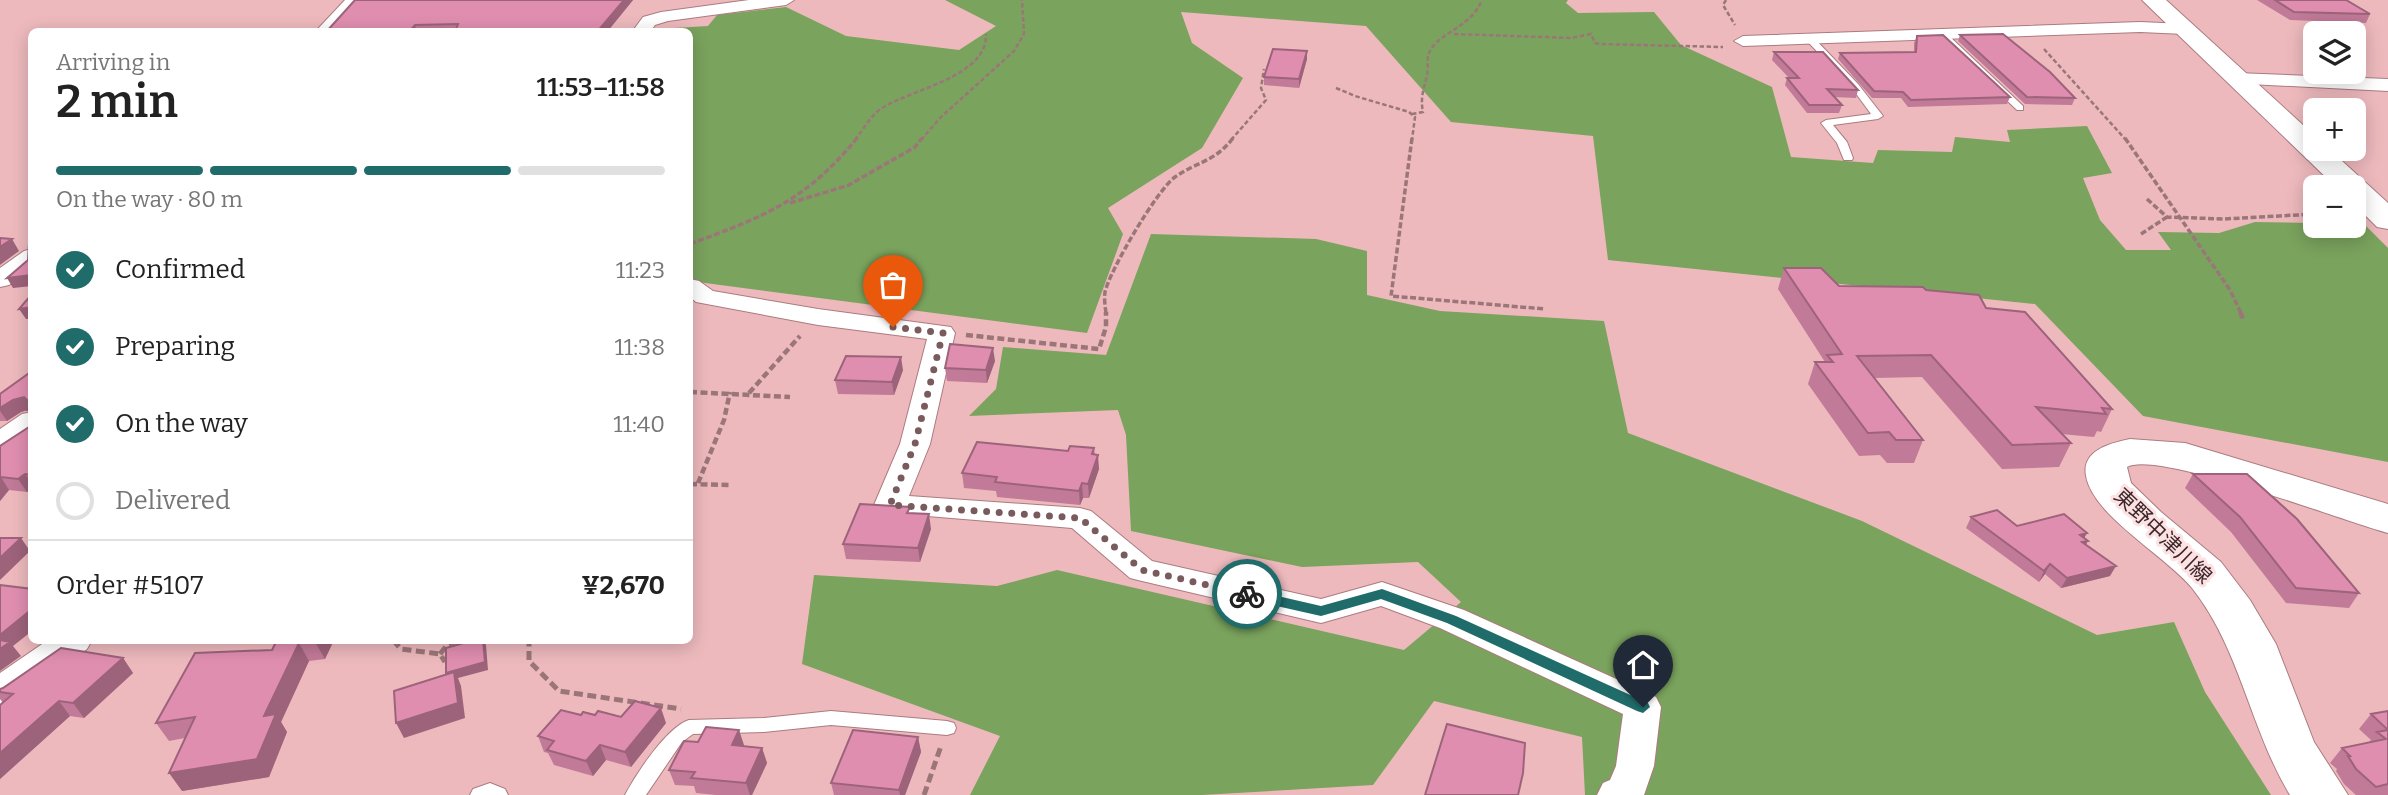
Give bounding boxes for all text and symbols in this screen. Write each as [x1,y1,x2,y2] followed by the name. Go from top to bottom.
[2303,21,2366,238] map controls
[2303,21,2366,84] button: layers
[56,48,170,76] text: Arriving in
[536,72,665,103] text: 11:53–11:58
[56,74,178,129] text: 2 min
[2303,98,2366,161] button: +
[2303,175,2366,238] button: −
[56,185,243,213] text: On the way · 80 m
[56,251,94,289] icon: check
[115,254,245,285] text: Confirmed
[863,255,923,327] pin
[616,256,665,284] text: 11:23
[874,266,912,304] icon: bag
[56,328,94,366] icon: check
[115,331,235,362] text: Preparing
[615,333,665,361] text: 11:38
[56,405,94,443] icon: check
[115,408,248,439] text: On the way
[613,410,665,438] text: 11:40
[2109,483,2217,589] street label: 東野中津川線
[115,485,230,516] text: Delivered
[1212,559,1282,629] courier
[56,570,203,601] text: Order #5107
[582,570,665,601] text: ¥2,670
[1228,575,1266,613] icon: bike
[1613,635,1673,707] pin
[1624,646,1662,684] icon: home

